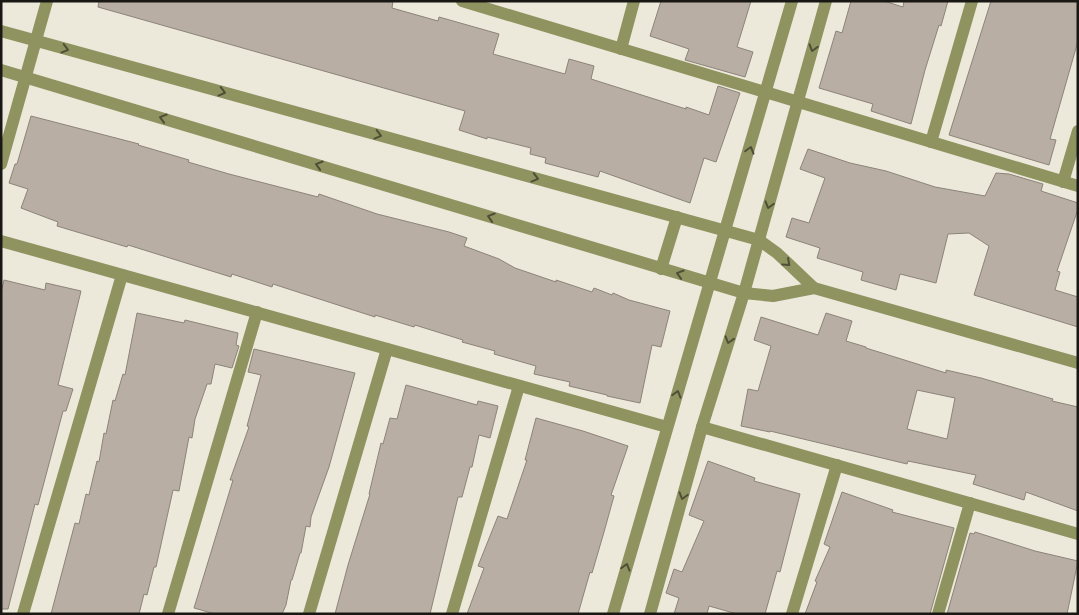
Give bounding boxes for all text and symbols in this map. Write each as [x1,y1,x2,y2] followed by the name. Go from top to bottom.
[60,44,69,54] one-way arrow
[808,44,818,52] one-way arrow
[217,87,225,97] one-way arrow
[160,114,168,124] one-way arrow
[374,130,382,140] one-way arrow
[744,147,754,155] one-way arrow
[315,161,323,171] one-way arrow
[531,173,539,183] one-way arrow
[764,200,774,208] one-way arrow
[487,213,496,223] one-way arrow
[782,257,791,266] one-way arrow
[676,270,685,280] one-way arrow
[725,335,735,344] one-way arrow
[672,391,682,399] one-way arrow
[678,491,689,500] one-way arrow
[621,563,631,572] one-way arrow

